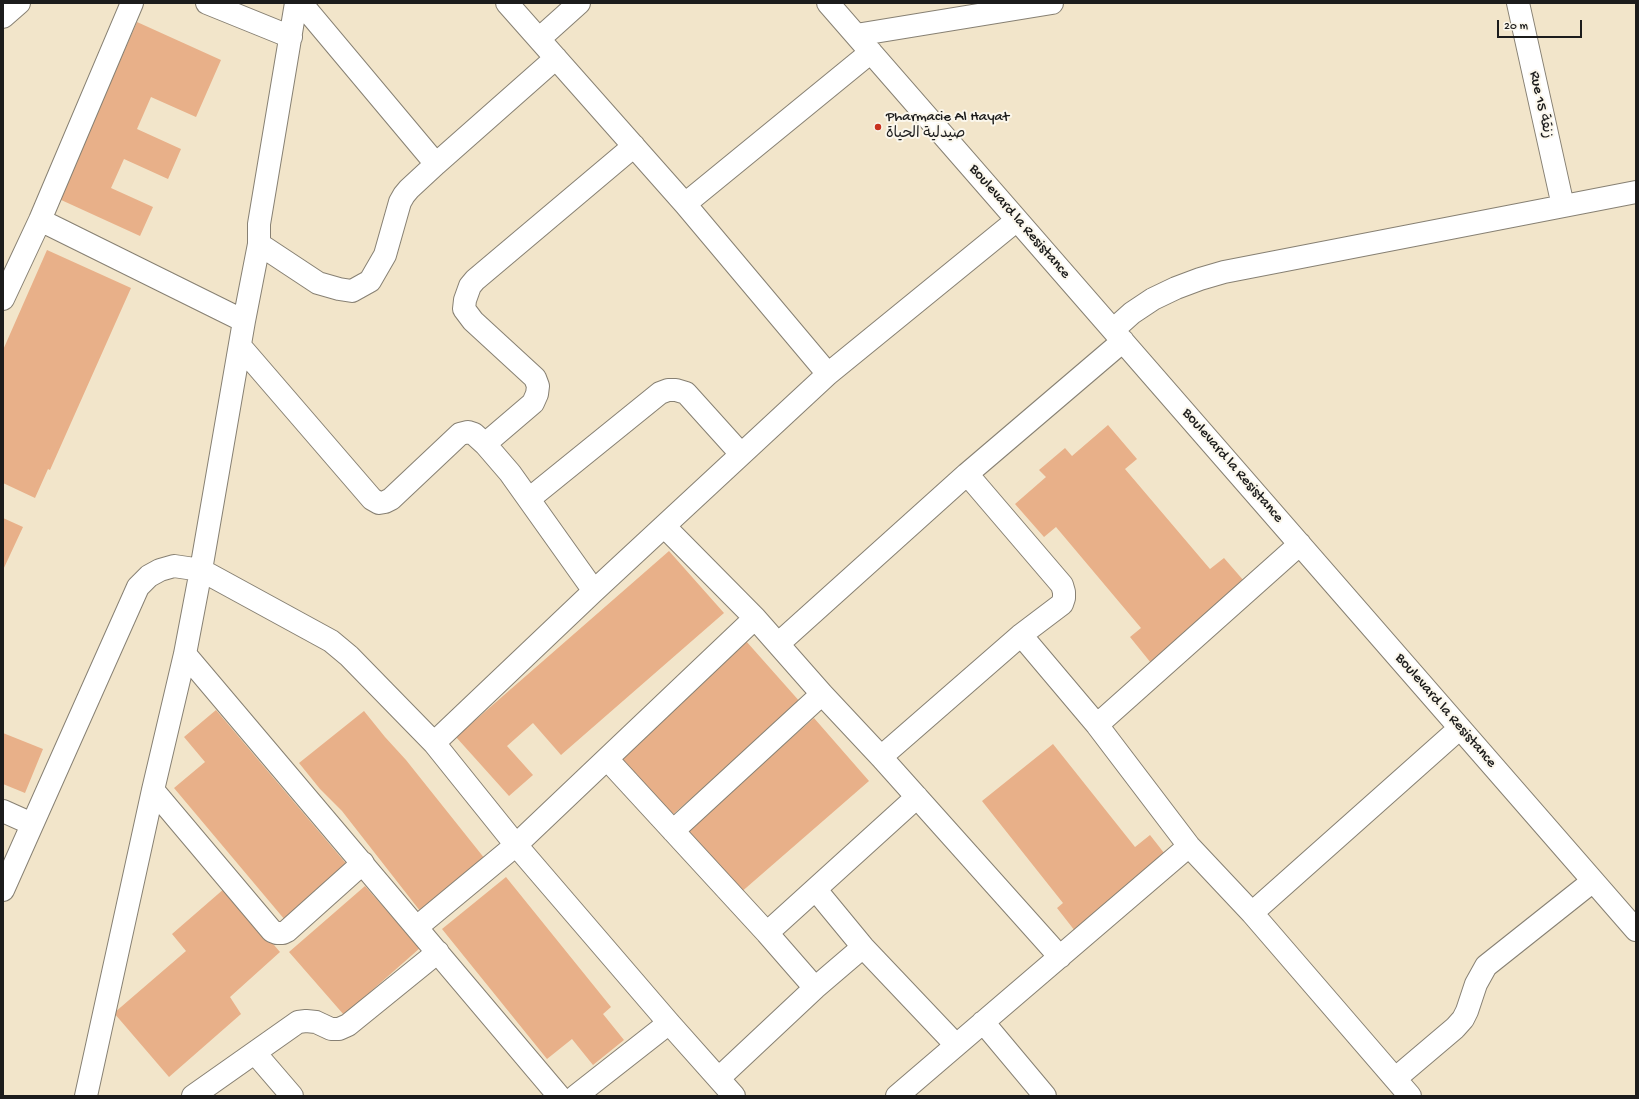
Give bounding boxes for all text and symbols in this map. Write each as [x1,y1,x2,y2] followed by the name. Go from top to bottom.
[1499,12,1584,38] scale bar
[1504,20,1528,34] text: 20 m
[1524,70,1556,140] street label: Rue 15 زنقة
[886,109,1009,144] place label: Pharmacie Al Hayat صيدلية الحياة
[873,122,883,132] marker: Pharmacie Al Hayat صيدلية الحياة
[964,161,1074,283] street label: Boulevard la Resistance
[1177,405,1287,527] street label: Boulevard la Resistance
[1390,650,1500,772] street label: Boulevard la Resistance

